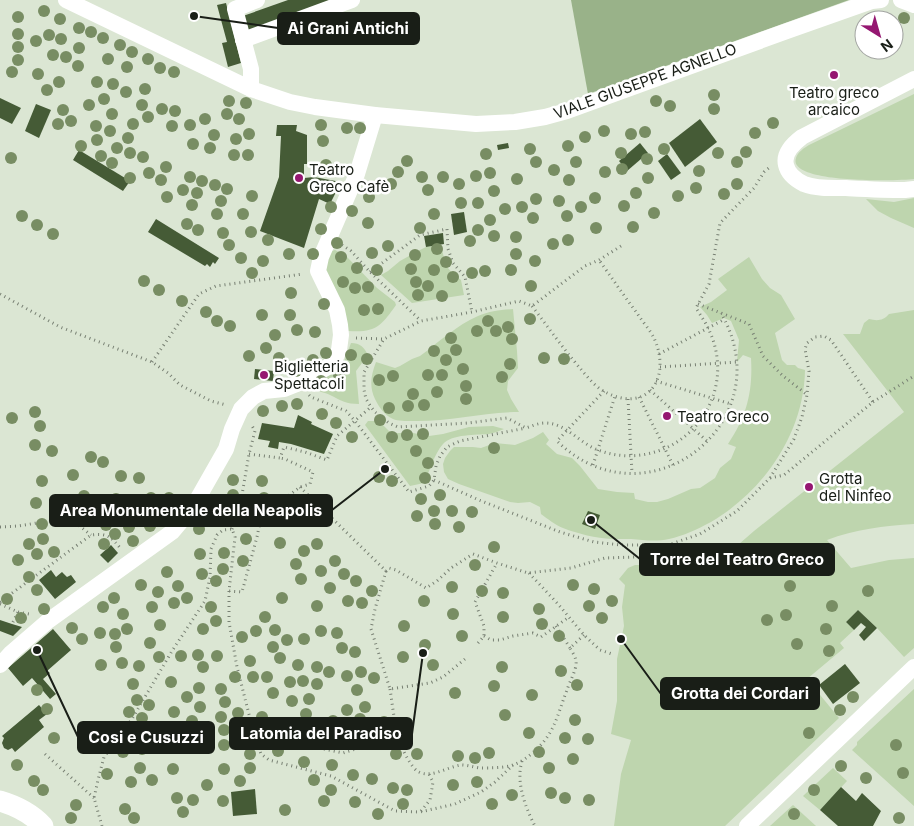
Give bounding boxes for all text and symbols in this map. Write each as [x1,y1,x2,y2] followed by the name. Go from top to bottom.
[854,10,904,60] north arrow
[278,13,419,44] callout: Ai Grani Antichi
[287,18,409,38] text: Ai Grani Antichi
[878,36,897,56] text: N
[551,39,739,123] street label: VIALE GIUSEPPE AGNELLO
[828,69,840,81] marker: Teatro greco arcaico
[789,83,879,119] place label: Teatro greco arcaico
[309,160,389,196] place label: Teatro Greco Cafè
[293,172,305,184] marker: Teatro Greco Cafè
[274,357,349,393] place label: Biglietteria Spettacoli
[258,369,270,381] marker: Biglietteria Spettacoli
[677,407,769,426] place label: Teatro Greco
[661,410,673,422] marker: Teatro Greco
[819,469,891,505] place label: Grotta del Ninfeo
[803,481,815,493] marker: Grotta del Ninfeo
[50,495,332,526] callout: Area Monumentale della Neapolis
[60,500,322,520] text: Area Monumentale della Neapolis
[640,544,834,575] callout: Torre del Teatro Greco
[650,549,824,569] text: Torre del Teatro Greco
[661,678,819,709] callout: Grotta dei Cordari
[671,683,809,703] text: Grotta dei Cordari
[230,718,412,749] callout: Latomia del Paradiso
[78,722,214,753] callout: Cosi e Cusuzzi
[240,723,402,743] text: Latomia del Paradiso
[88,727,204,747] text: Cosi e Cusuzzi

